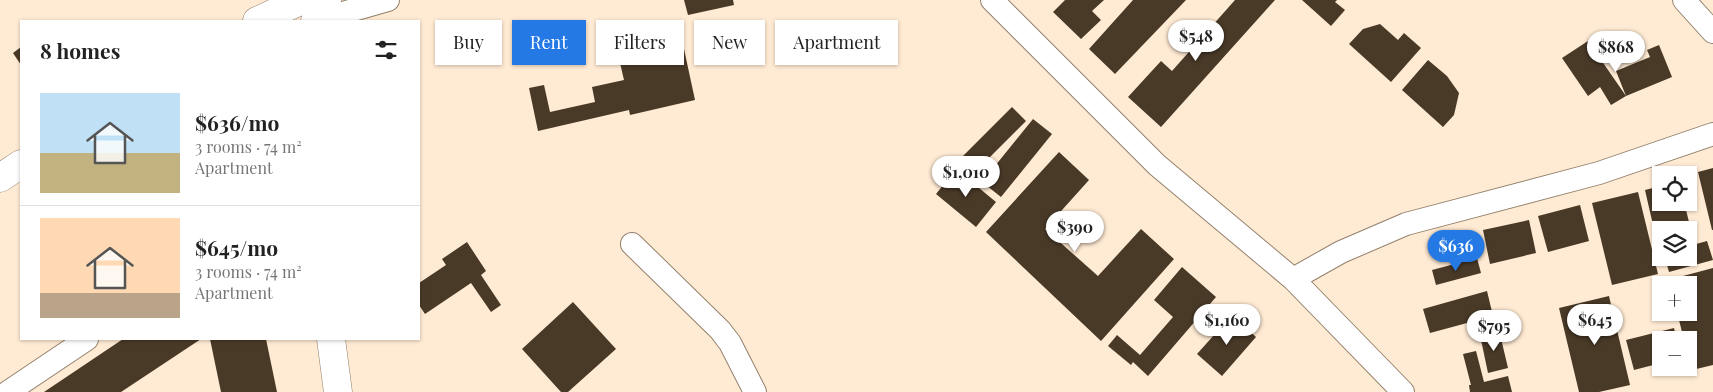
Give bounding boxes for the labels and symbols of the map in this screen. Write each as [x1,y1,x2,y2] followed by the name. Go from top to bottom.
[1166,20,1226,62] pin: $548
[1586,30,1646,73] pin: $868
[925,156,1007,198] pin: $1,010
[1045,210,1105,253] pin: $390
[1426,230,1486,272] pin: $636
[1186,304,1268,346] pin: $1,160
[1565,304,1625,346] pin: $645
[1464,310,1524,352] pin: $795

